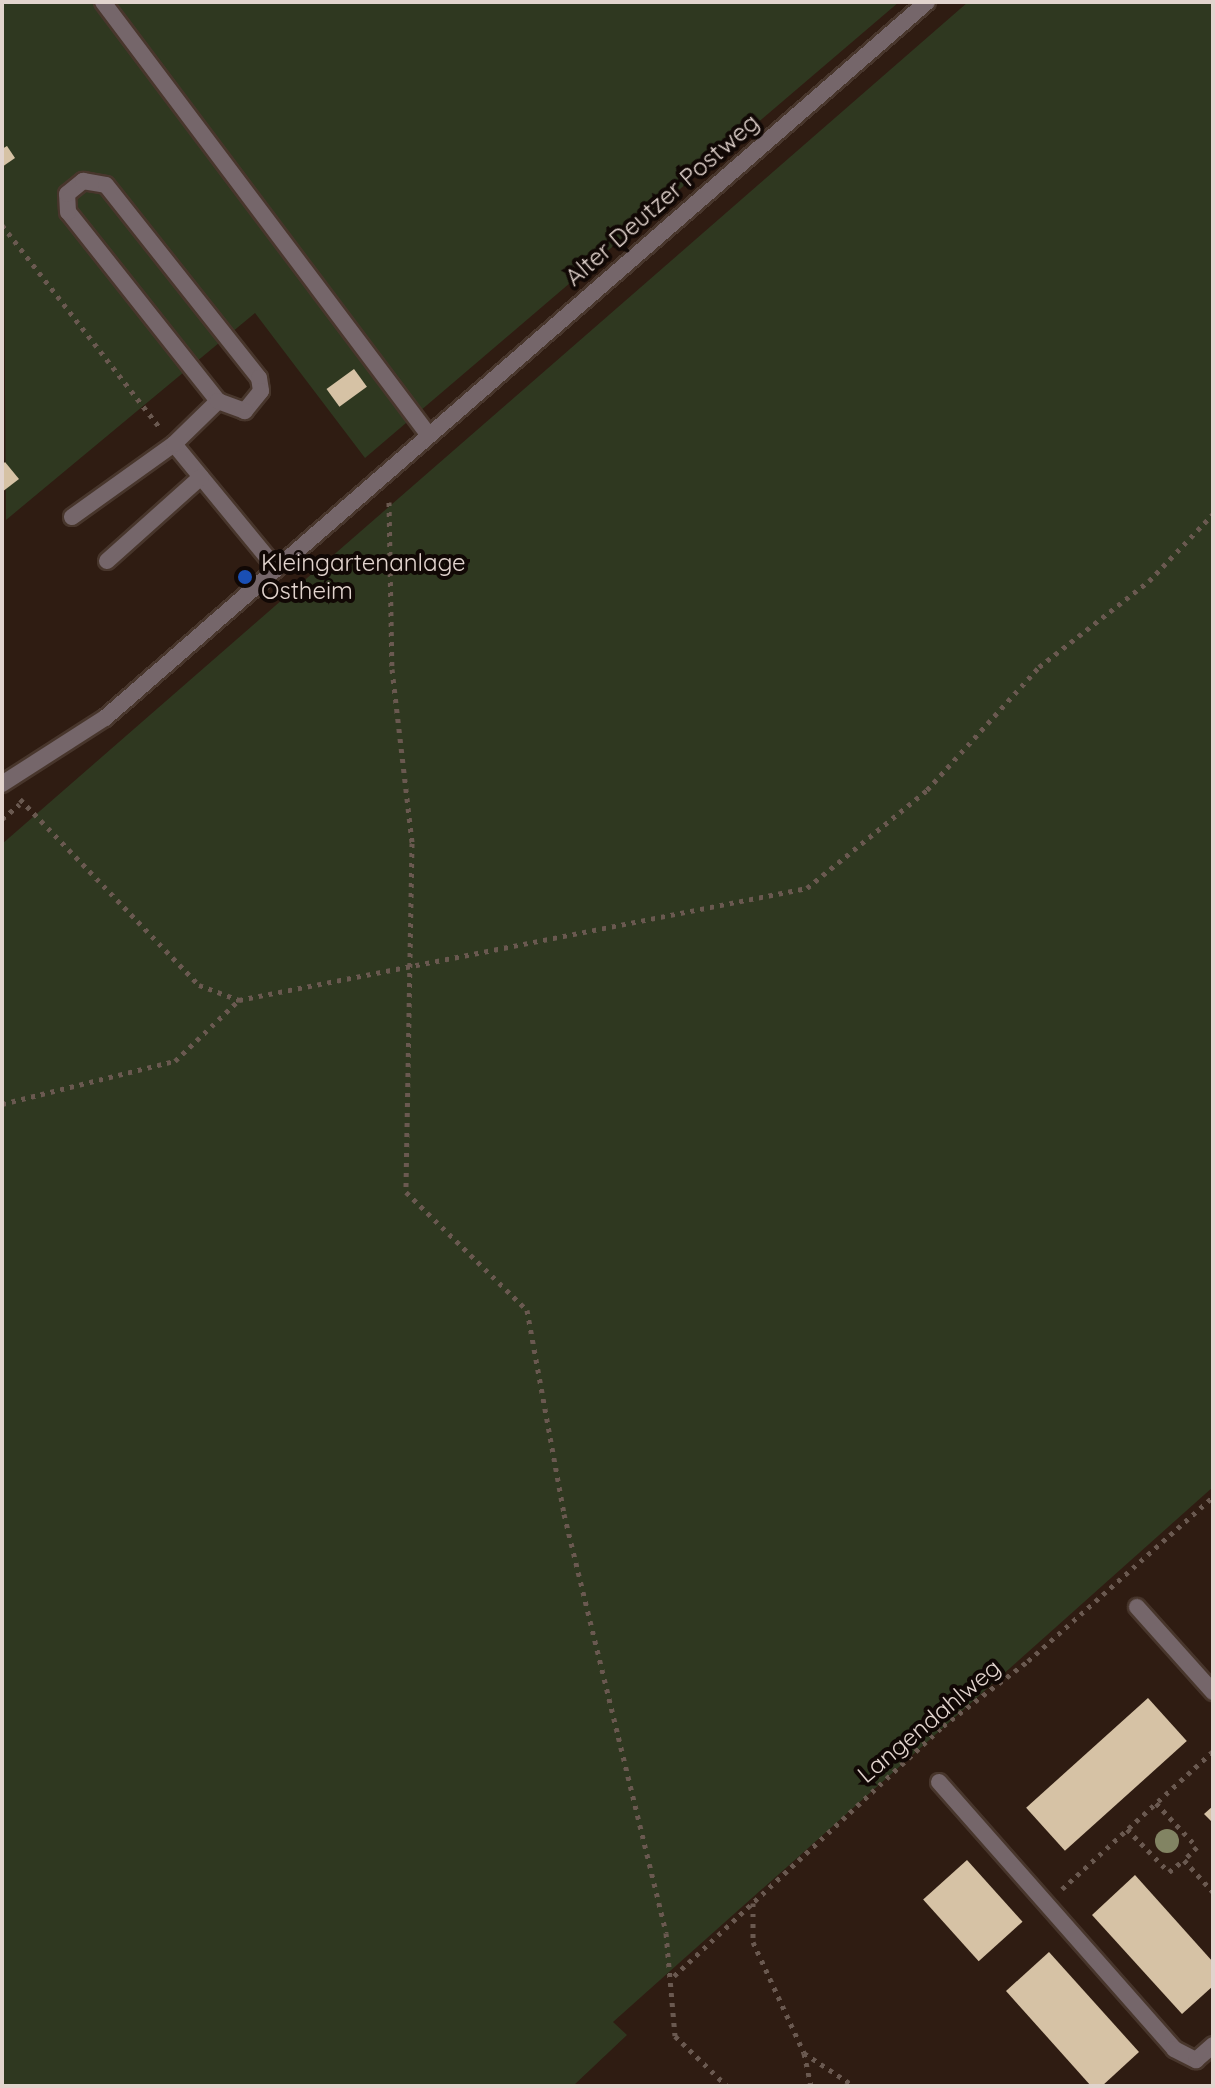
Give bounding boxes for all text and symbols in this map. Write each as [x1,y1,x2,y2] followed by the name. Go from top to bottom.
[559,108,765,292] street label: Alter Deutzer Postweg
[261,549,466,605] place label: Kleingartenanlage Ostheim
[236,568,254,586] marker: Kleingartenanlage Ostheim
[852,1653,1006,1789] street label: Langendahlweg

